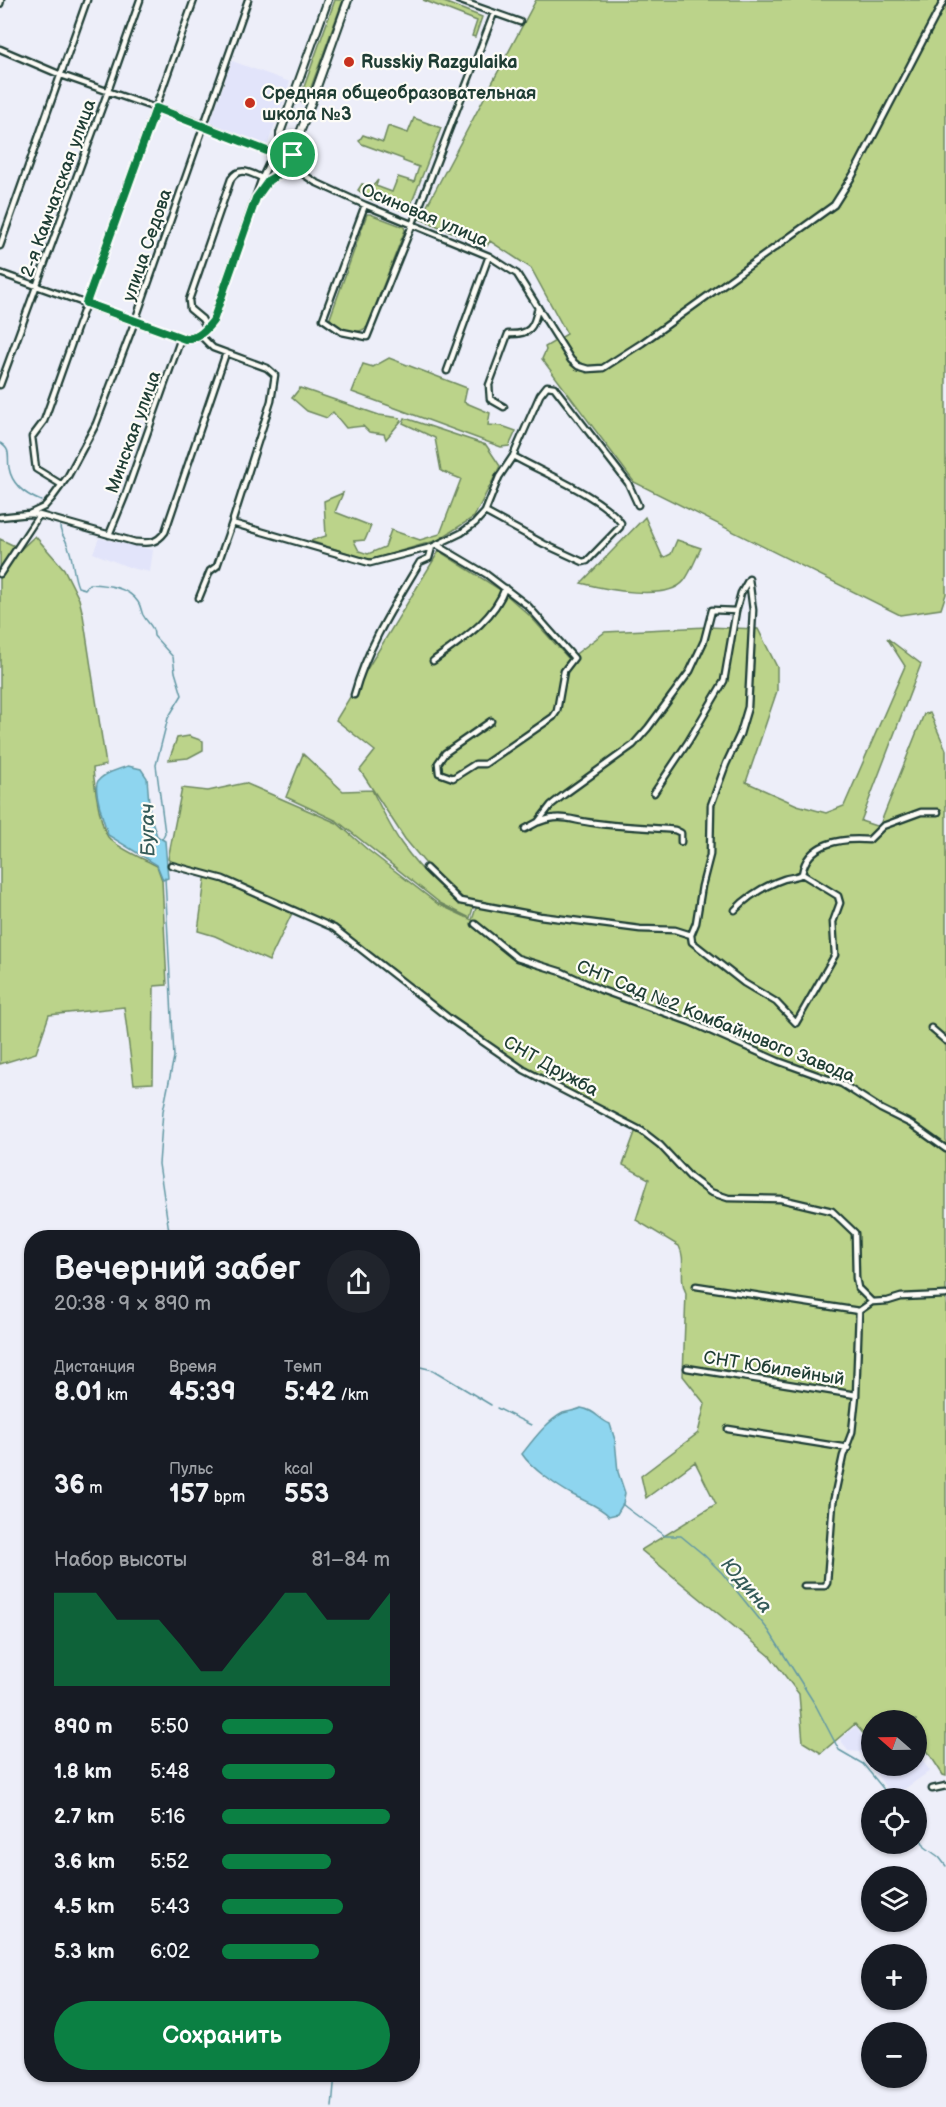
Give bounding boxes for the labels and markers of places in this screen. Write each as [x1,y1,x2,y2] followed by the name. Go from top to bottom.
[361,52,518,73] place label: Russkiy Razgulaika
[342,55,356,69] marker: Russkiy Razgulaika
[262,83,536,125] place label: Средняя общеобразовательная школа №3
[243,96,257,110] marker: Средняя общеобразовательная школа №3
[267,129,318,180] pin

